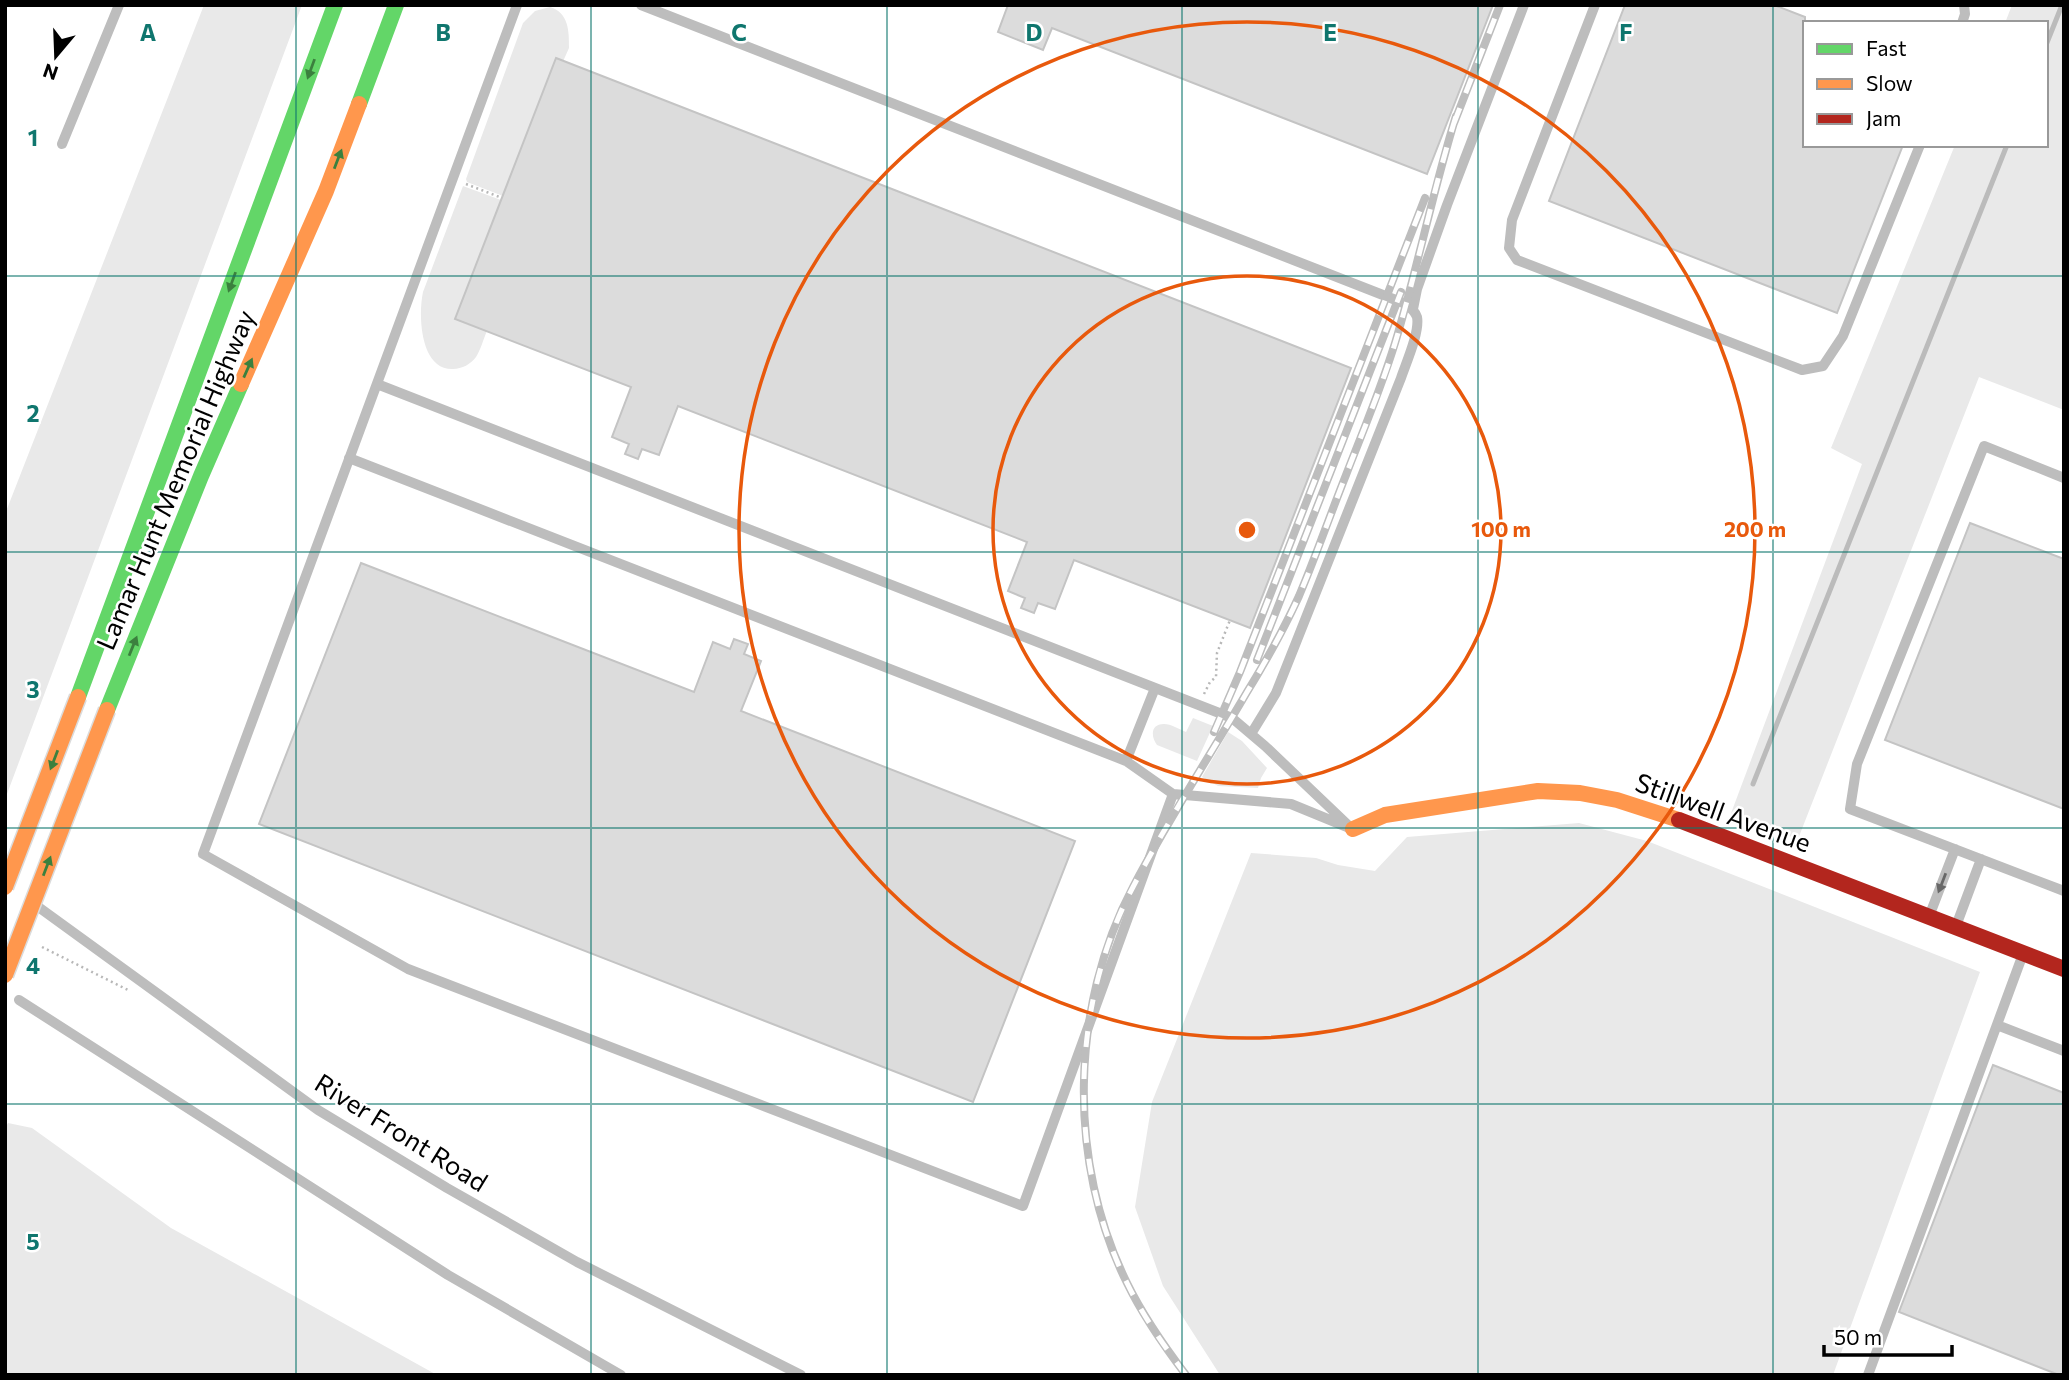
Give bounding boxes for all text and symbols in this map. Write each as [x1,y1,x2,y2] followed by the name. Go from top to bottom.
[140,18,157,46] text: A
[435,18,451,46] text: B
[731,18,747,46] text: C
[1026,18,1043,46] text: D
[1323,18,1337,46] text: E
[1619,18,1633,46] text: F
[21,21,91,91] north arrow
[1803,21,2048,147] legend
[1866,35,1907,60] text: Fast
[40,59,61,86] text: N
[306,59,317,80] one-way arrow
[1866,70,1913,95] text: Slow
[1866,105,1901,130] text: Jam
[28,123,38,151] text: 1
[332,149,343,170] one-way arrow
[226,272,237,293] one-way arrow
[89,305,260,654] street label: Lamar Hunt Memorial Highway
[243,358,254,379] one-way arrow
[26,399,40,427] text: 2
[1471,516,1531,541] text: 100 m
[1724,516,1786,541] text: 200 m
[1235,518,1259,542] centre of rings
[127,636,138,657] one-way arrow
[26,675,40,703] text: 3
[48,750,59,771] one-way arrow
[1632,765,1815,858] street label: Stillwell Avenue
[42,855,53,876] one-way arrow
[1936,872,1947,893] one-way arrow
[26,951,40,979] text: 4
[310,1066,494,1197] street label: River Front Road
[26,1227,40,1255] text: 5
[1824,1314,1952,1358] scale bar
[1834,1324,1882,1349] text: 50 m

